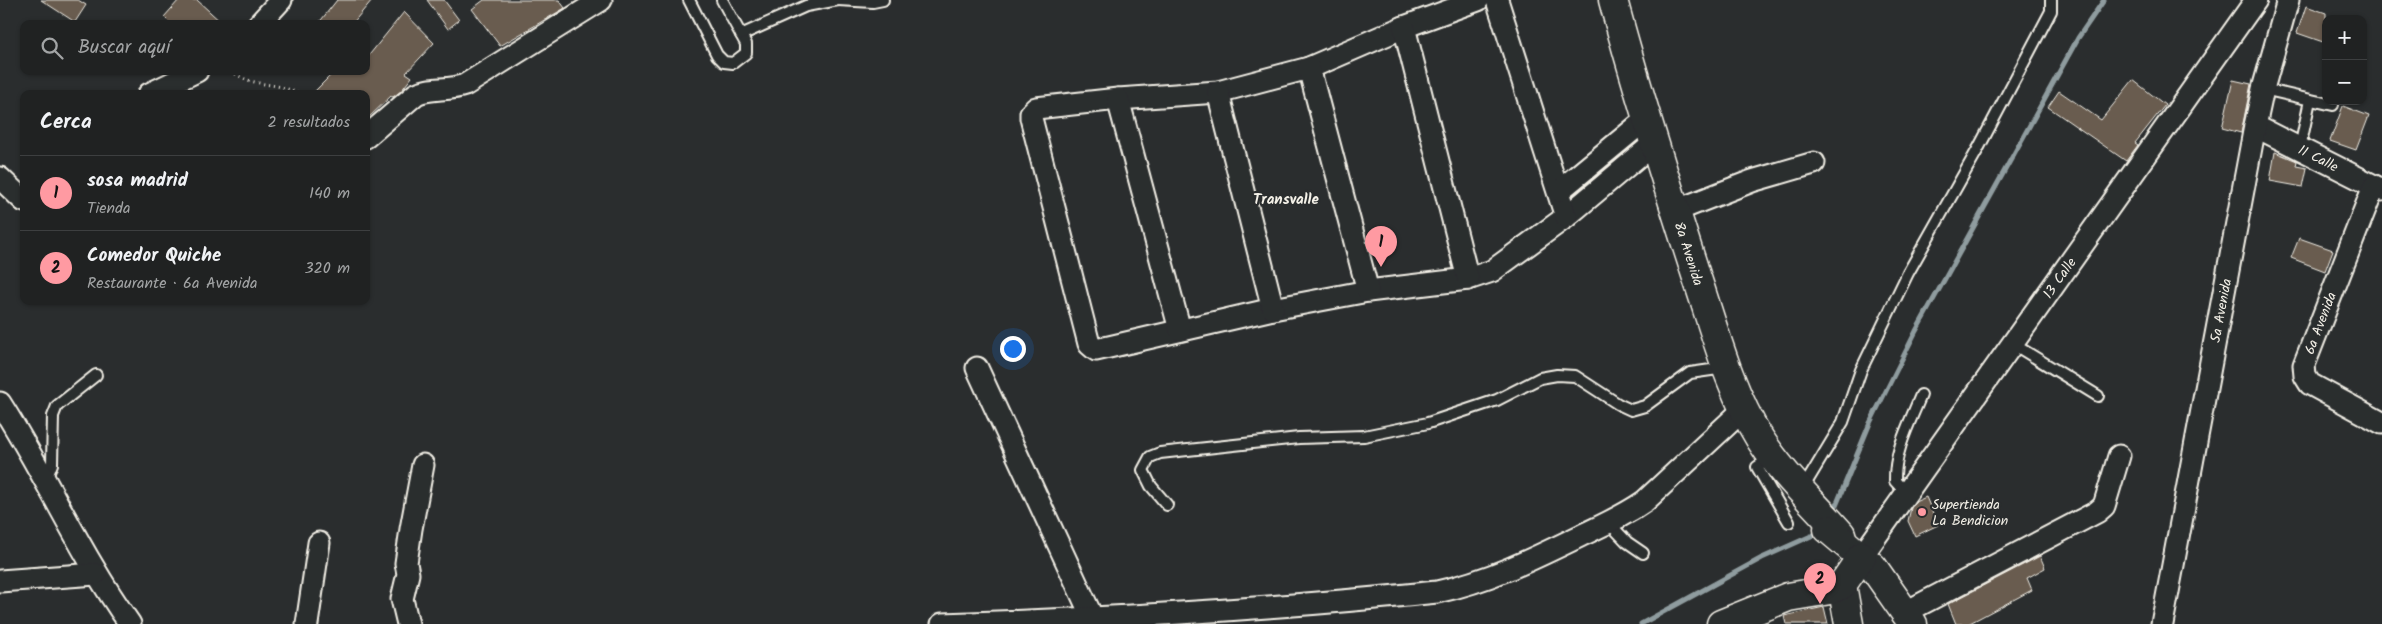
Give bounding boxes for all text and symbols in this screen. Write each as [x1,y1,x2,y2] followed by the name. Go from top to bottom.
[2322,15,2367,105] map controls
[2322,15,2367,60] button: +
[20,20,370,75] search box
[78,33,170,63] text: Buscar aquí
[38,34,66,62] icon: search
[2322,60,2367,105] button: −
[40,106,92,139] text: Cerca
[268,110,350,135] text: 2 resultados
[2294,139,2343,179] street label: 11 Calle
[87,166,188,196] text: sosa madrid
[54,181,58,206] text: 1
[309,181,350,206] text: 140 m
[1253,188,1320,212] district label: Transvalle
[87,196,131,221] text: Tienda
[1668,219,1709,289] street label: 8a Avenida
[1365,226,1397,267] pin: 1
[87,241,221,271] text: Comedor Quiche
[2038,253,2083,304] street label: 13 Calle
[51,256,61,281] text: 2
[304,256,350,281] text: 320 m
[87,271,257,296] text: Restaurante · 6a Avenida
[2205,277,2238,345] street label: 5a Avenida
[2299,289,2343,358] street label: 6a Avenida
[1000,336,1026,362] your location
[1932,494,2008,532] place label: Supertienda La Bendicion
[1916,506,1928,518] marker: Supertienda La Bendicion
[1804,563,1836,604] pin: 2

